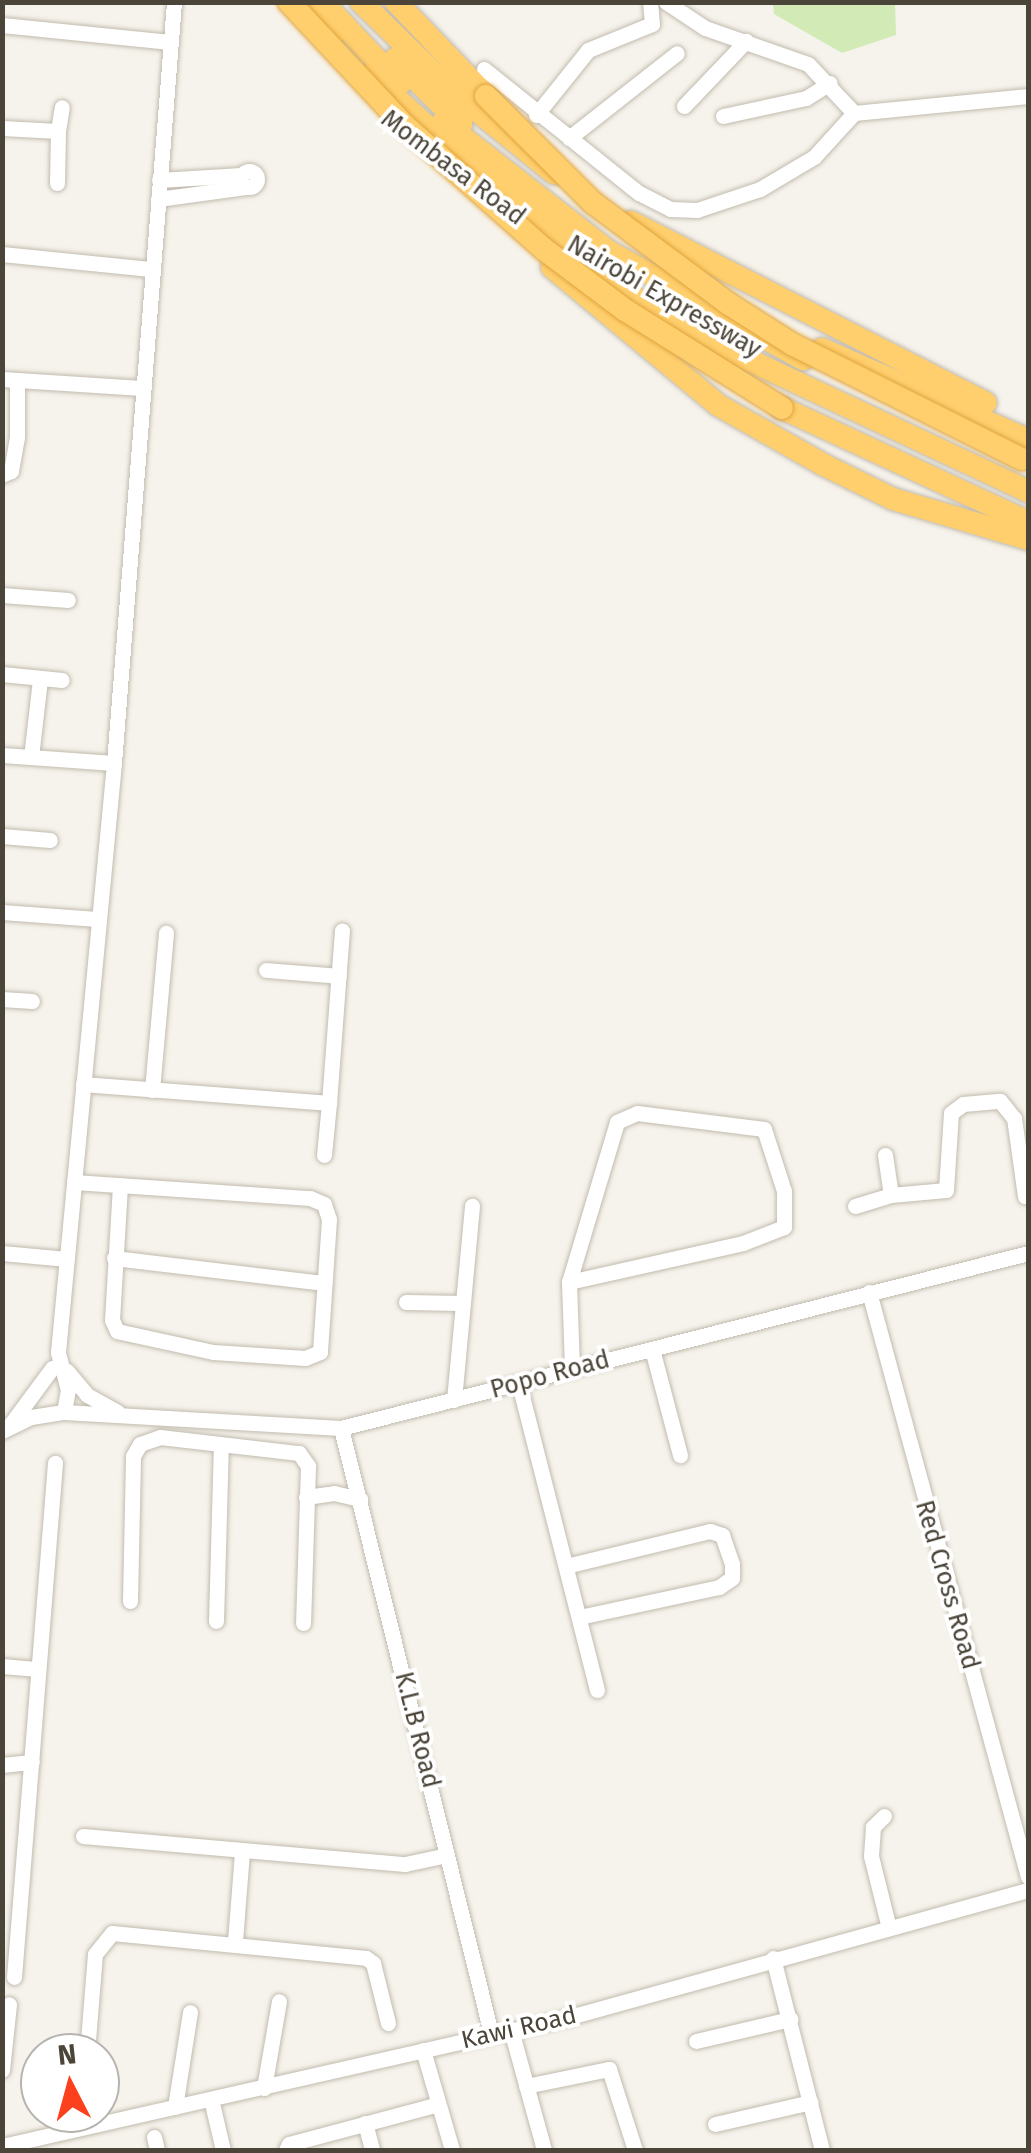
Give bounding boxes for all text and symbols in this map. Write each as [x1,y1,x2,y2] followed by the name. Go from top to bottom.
[375,104,531,232] street label: Mombasa Road
[562,229,766,365] street label: Nairobi Expressway
[487,1345,613,1405] street label: Popo Road
[909,1497,985,1673] street label: Red Cross Road
[388,1669,446,1791] street label: K.L.B Road
[458,2000,580,2056] street label: Kawi Road
[20,2033,120,2133] north arrow
[56,2037,78,2072] text: N

